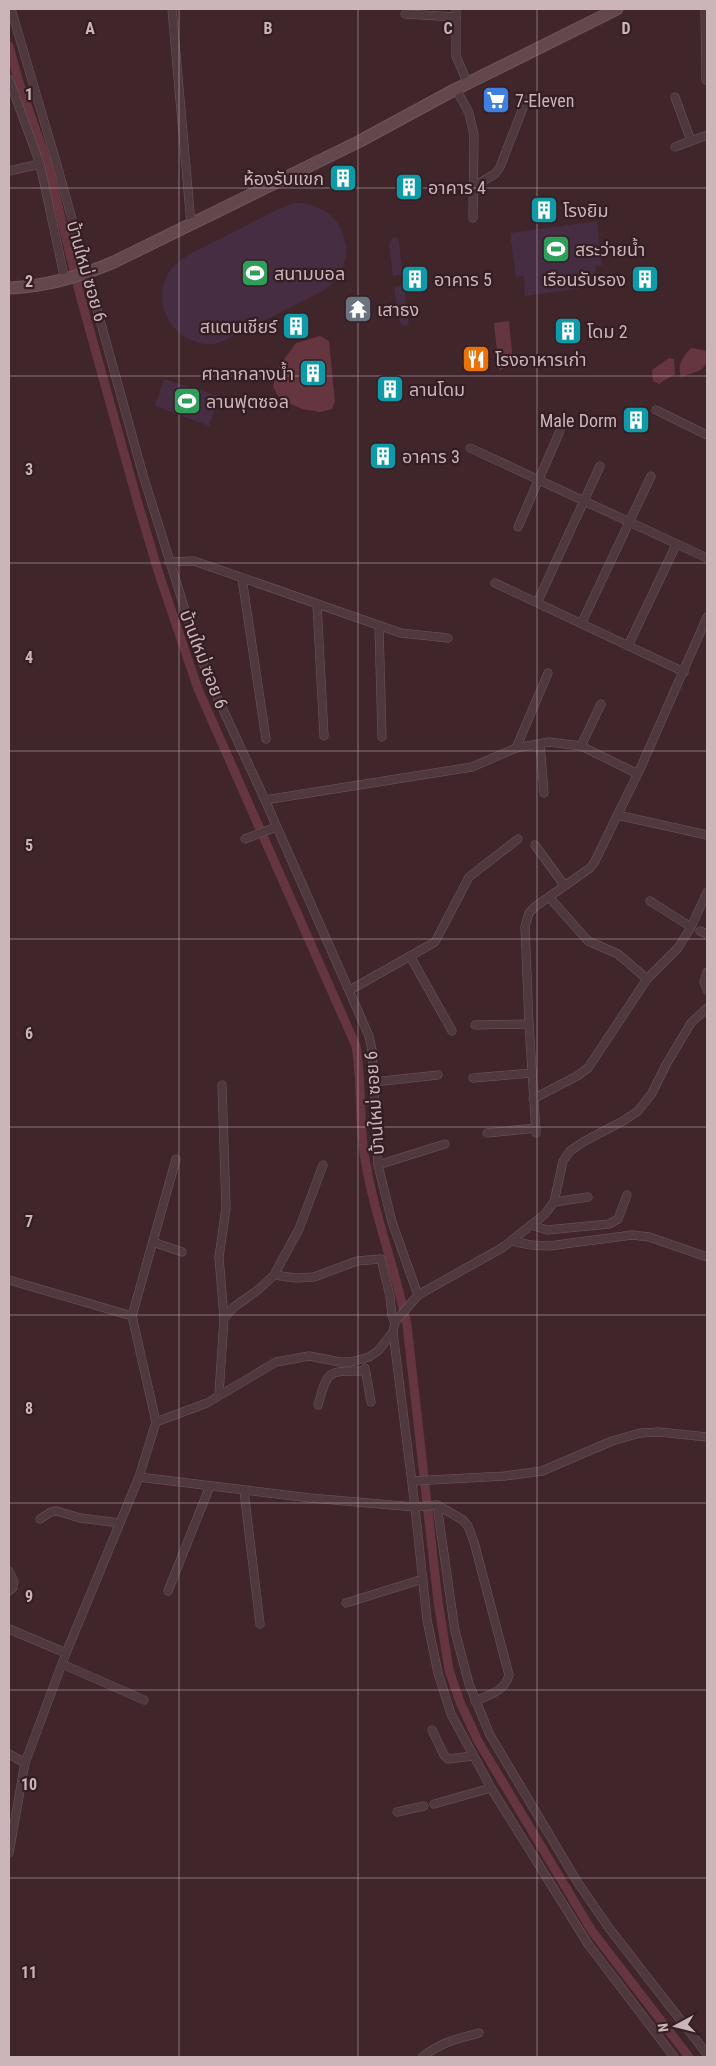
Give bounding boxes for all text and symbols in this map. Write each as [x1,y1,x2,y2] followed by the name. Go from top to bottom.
[85,19,95,38] text: A
[264,19,273,38] text: B
[443,19,453,38] text: C
[621,19,631,38] text: D
[25,85,33,104] text: 1
[481,85,511,115] supermarket icon: 7-Eleven
[515,90,575,111] place label: 7-Eleven
[328,163,358,193] building icon: ห้องรับแขก
[243,168,324,189] place label: ห้องรับแขก
[394,172,424,202] building icon: อาคาร 4
[428,177,486,198] place label: อาคาร 4
[529,195,559,225] building icon: โรงยิม
[563,200,609,221] place label: โรงยิม
[63,218,111,324] street label: บ้านใหม่ ซอย 6
[541,234,571,264] sports icon: สระว่ายน้ำ
[575,237,645,260] place label: สระว่ายน้ำ
[240,258,270,288] sports icon: สนามบอล
[274,263,345,284] place label: สนามบอล
[400,264,430,294] building icon: อาคาร 5
[630,264,660,294] building icon: เรือนรับรอง
[434,269,492,290] place label: อาคาร 5
[542,269,626,290] place label: เรือนรับรอง
[25,272,33,291] text: 2
[343,294,373,324] temple icon: เสาธง
[377,299,419,320] place label: เสาธง
[281,311,311,341] building icon: สแตนเชียร์
[200,316,278,337] place label: สแตนเชียร์
[553,316,583,346] building icon: โดม 2
[587,321,628,342] place label: โดม 2
[461,344,491,374] restaurant icon: โรงอาหารเก่า
[495,349,587,370] place label: โรงอาหารเก่า
[298,358,328,388] building icon: ศาลากลางน้ำ
[201,361,294,384] place label: ศาลากลางน้ำ
[375,374,405,404] building icon: ลานโดม
[409,379,465,400] place label: ลานโดม
[172,386,202,416] sports icon: ลานฟุตซอล
[206,391,289,413] place label: ลานฟุตซอล
[621,405,651,435] building icon: Male Dorm
[540,410,617,431] place label: Male Dorm
[368,441,398,471] building icon: อาคาร 3
[402,446,460,467] place label: อาคาร 3
[25,460,33,479] text: 3
[176,607,232,711] street label: บ้านใหม่ ซอย 6
[25,648,33,667] text: 4
[25,836,33,855] text: 5
[25,1024,33,1043] text: 6
[360,1050,388,1156] street label: บ้านใหม่ ซอย 6
[25,1212,33,1231] text: 7
[25,1399,33,1418] text: 8
[25,1587,33,1606] text: 9
[21,1775,37,1794] text: 10
[21,1963,37,1982] text: 11
[651,2001,701,2051] north arrow
[655,2022,672,2033] text: N

